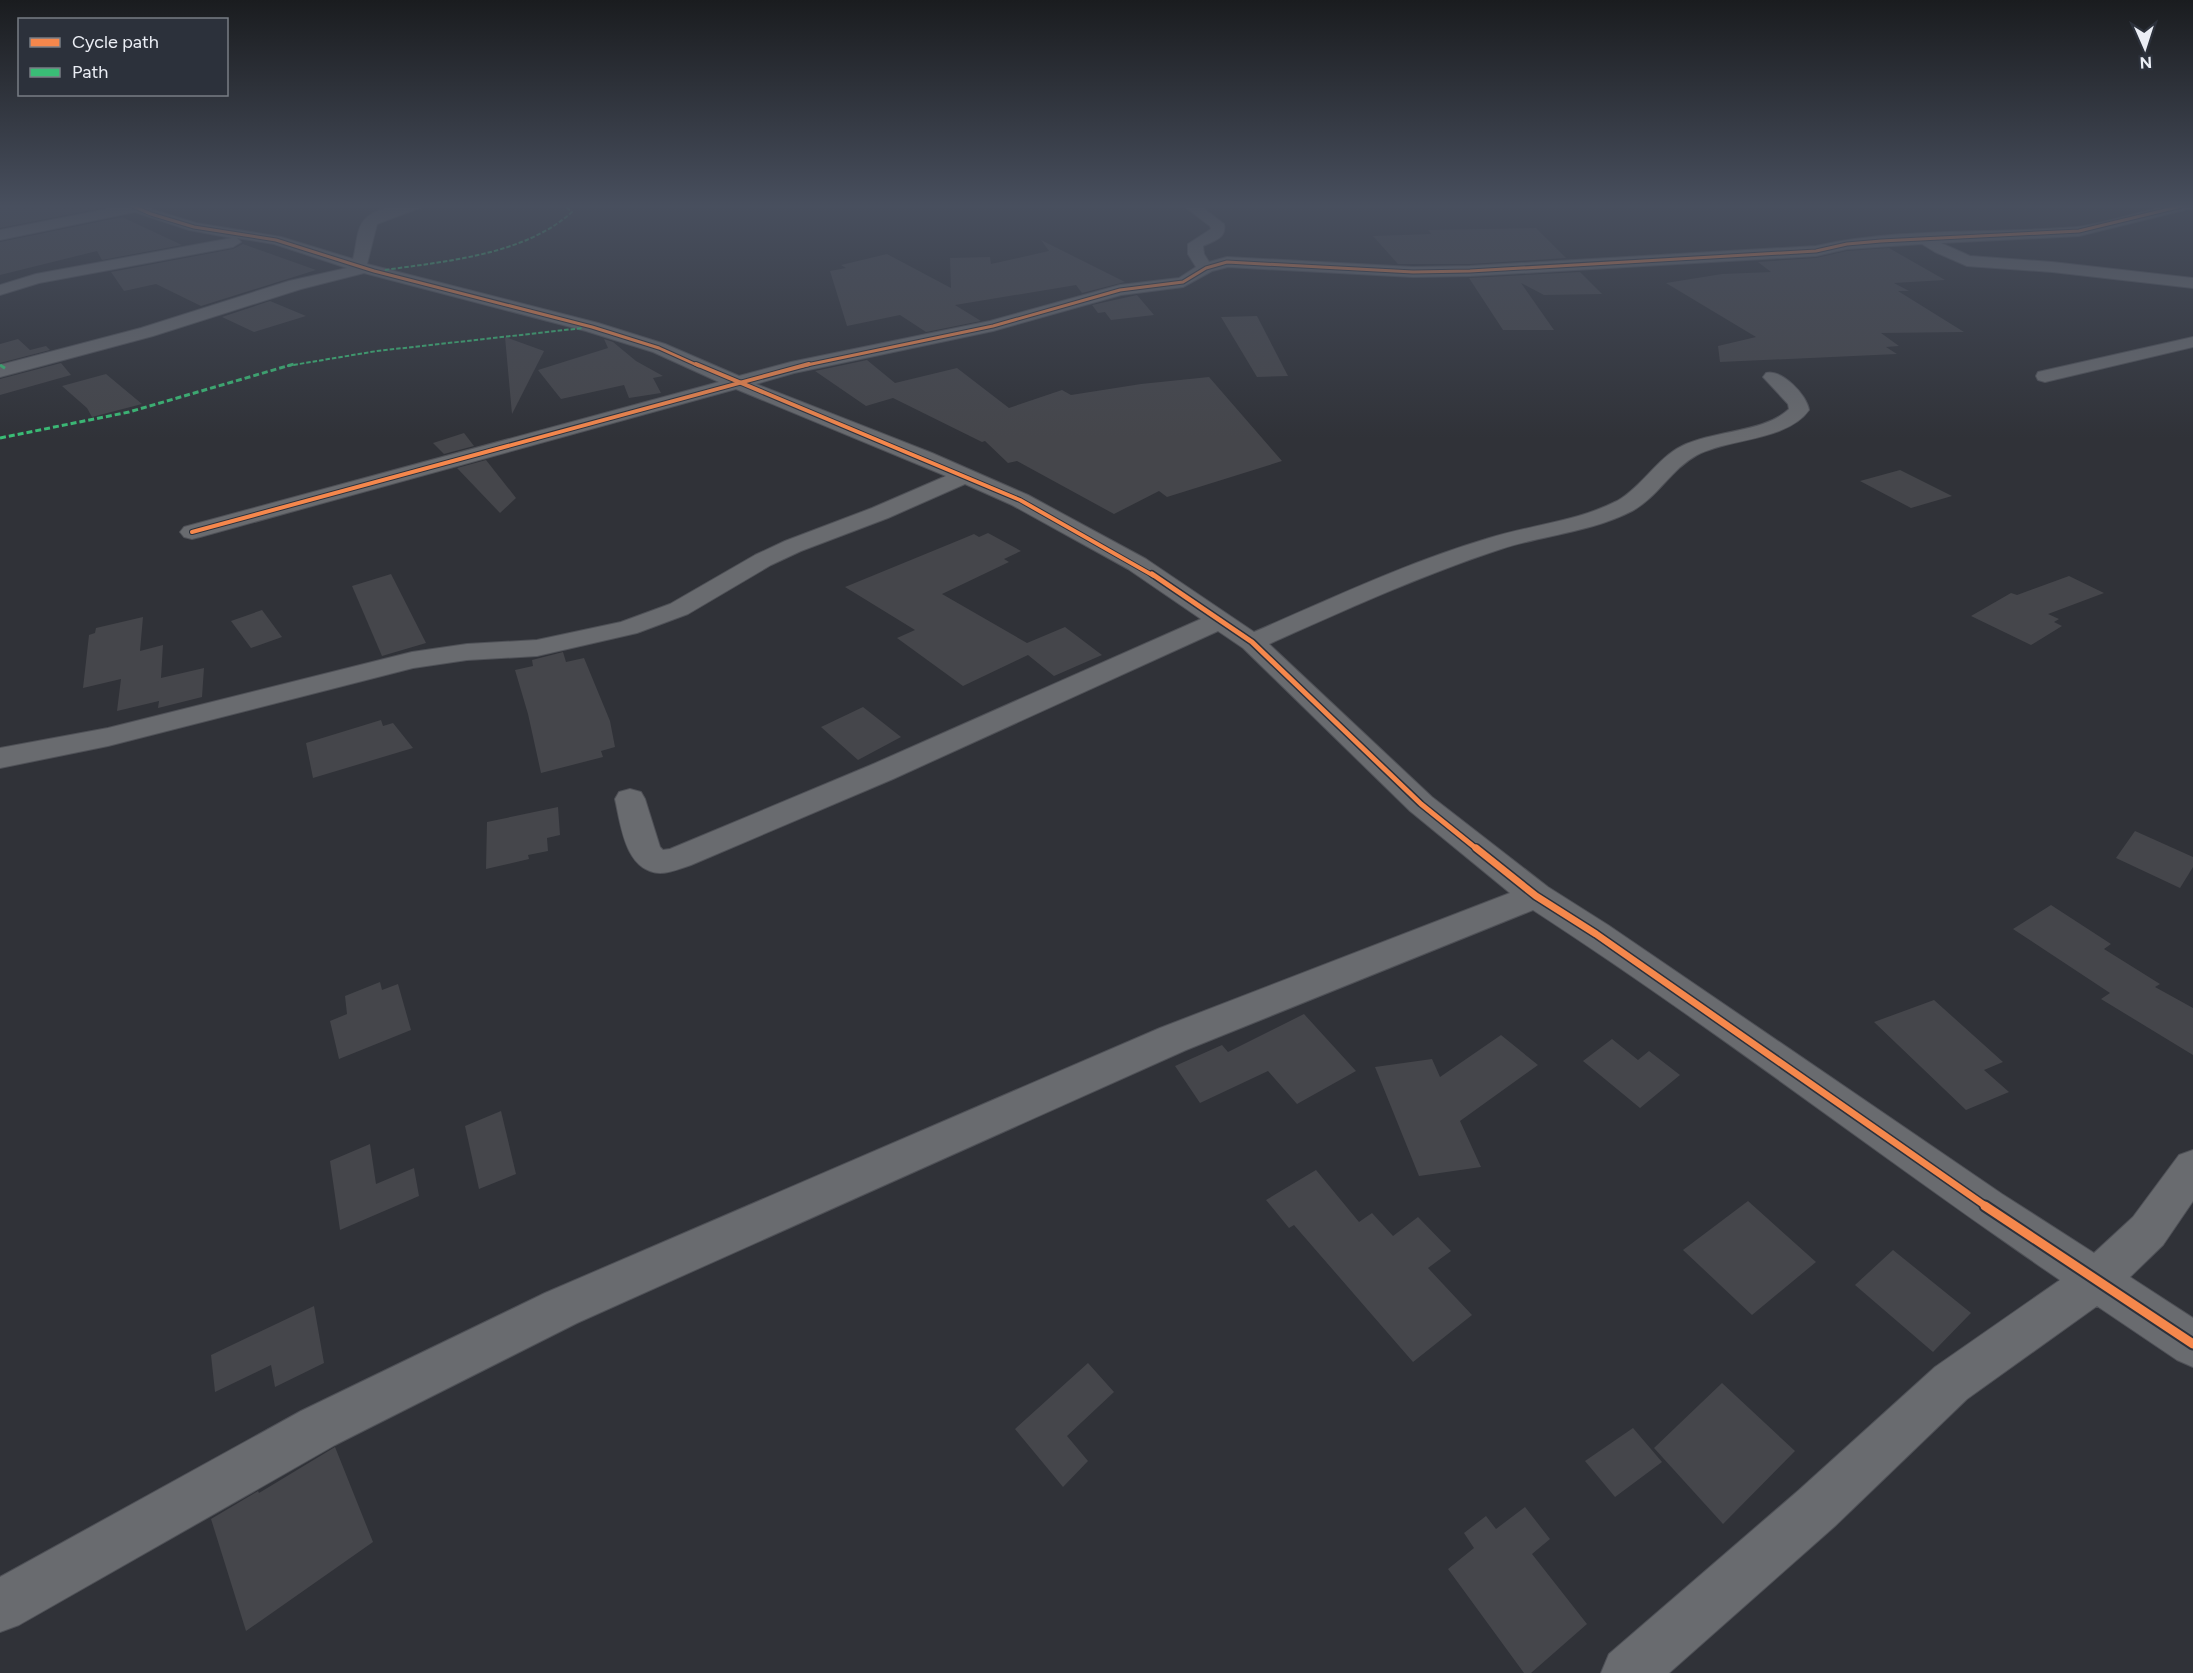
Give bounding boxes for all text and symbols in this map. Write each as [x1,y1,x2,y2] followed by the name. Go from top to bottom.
[18,18,228,96] legend
[2115,18,2175,78] north arrow
[72,31,159,53] text: Cycle path
[2139,53,2152,72] text: N
[72,61,108,83] text: Path

